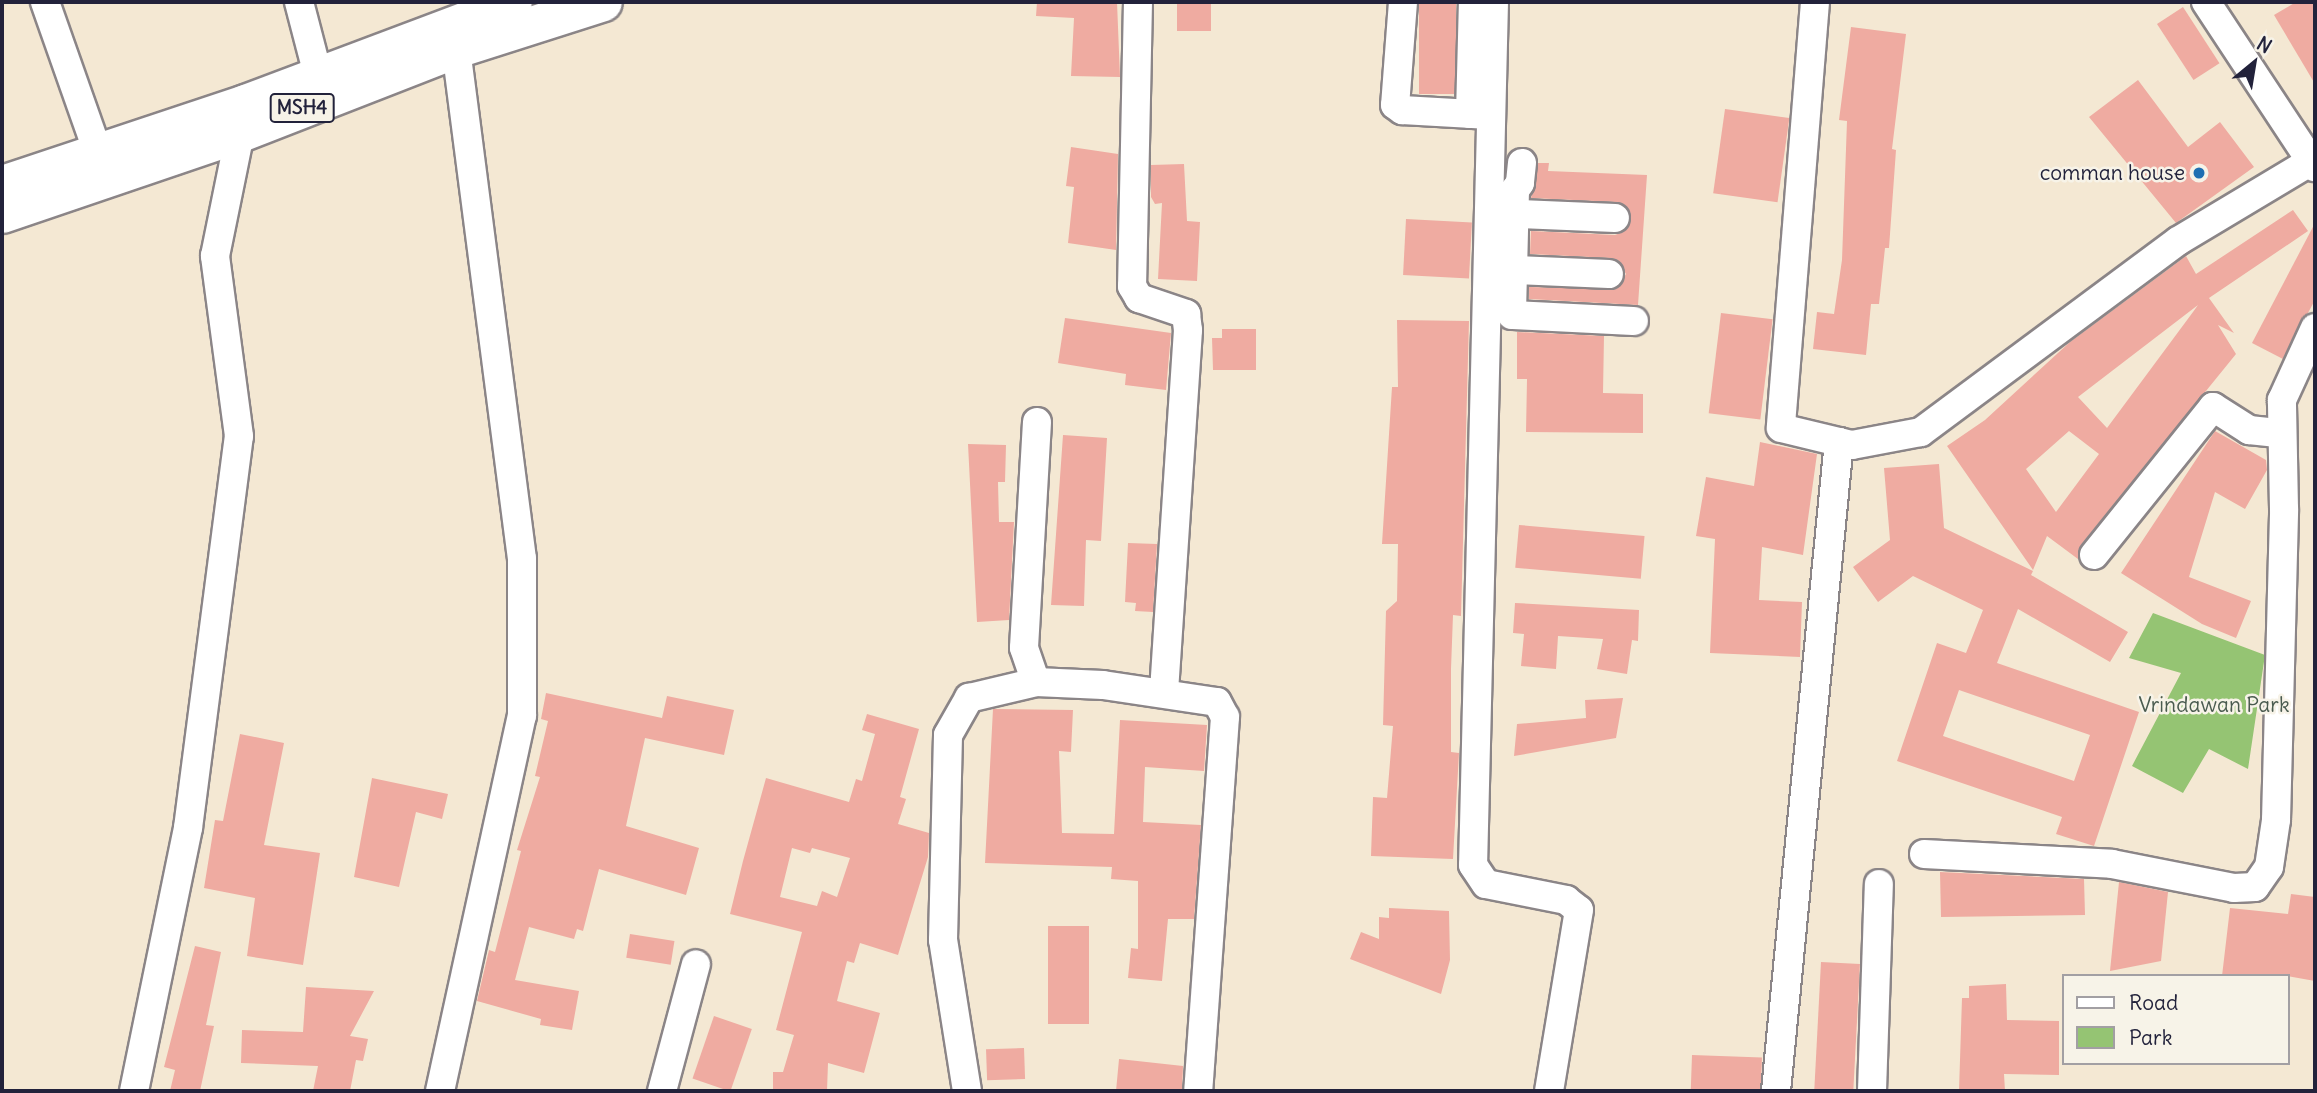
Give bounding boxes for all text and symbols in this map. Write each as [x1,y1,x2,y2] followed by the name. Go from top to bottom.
[2219,28,2289,98] north arrow
[2253,31,2276,58] text: N
[269,92,335,124] road number: MSH4
[2040,160,2185,186] place label: comman house
[2191,165,2207,181] marker: comman house
[2138,692,2290,718] park label: Vrindawan Park
[2062,974,2289,1065] legend
[2129,989,2178,1016] text: Road
[2129,1024,2172,1051] text: Park

